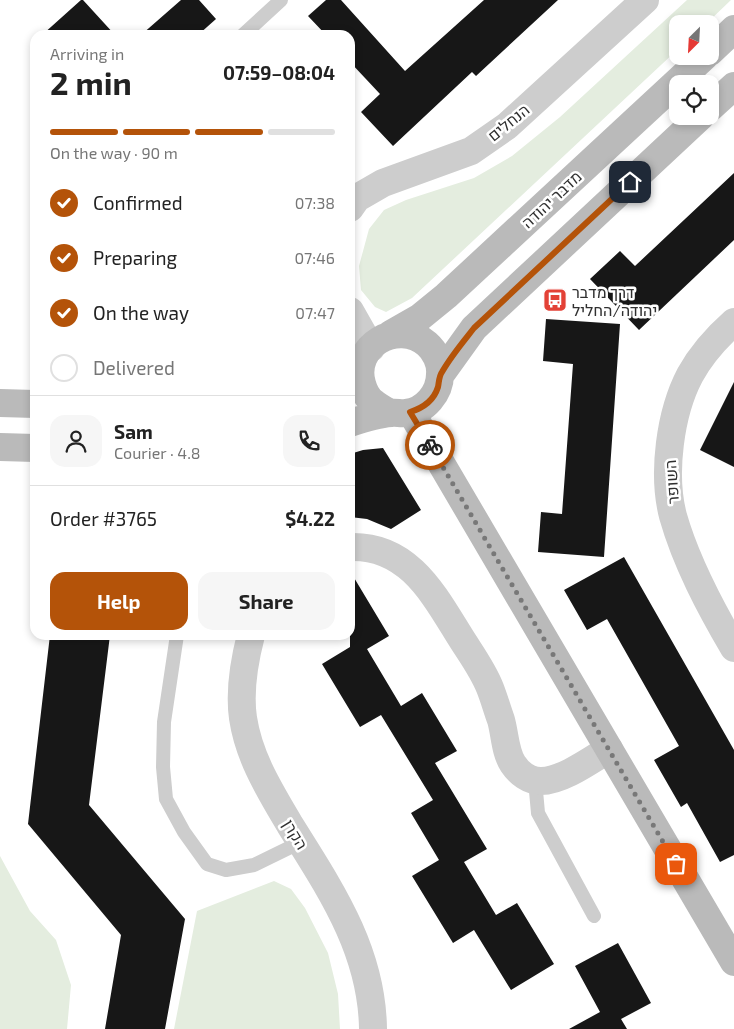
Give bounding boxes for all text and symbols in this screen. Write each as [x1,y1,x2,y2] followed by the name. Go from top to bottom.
[669,15,719,65] north arrow
[669,15,719,125] map controls
[50,44,124,63] text: Arriving in
[223,61,335,84] text: 07:59–08:04
[50,63,132,101] text: 2 min
[669,75,719,125] button: locate
[483,99,533,145] street label: הנחלים
[50,143,178,162] text: On the way · 90 m
[609,161,651,203] pin
[517,166,585,232] street label: מדבר יהודה
[616,168,644,196] icon: home
[50,189,78,217] icon: check
[93,191,183,214] text: Confirmed
[295,193,335,212] text: 07:38
[50,244,78,272] icon: check
[93,246,177,269] text: Preparing
[294,248,335,267] text: 07:46
[572,282,657,319] place label: דרך מדבר יהודה/החליל
[542,287,568,313] bus stop icon: דרך מדבר יהודה/החליל
[50,299,78,327] icon: check
[93,301,189,324] text: On the way
[295,303,335,322] text: 07:47
[93,356,175,379] text: Delivered
[50,415,102,467] button: person
[283,415,335,467] button: phone
[114,420,153,443] text: Sam
[405,420,455,470] courier
[416,431,444,459] icon: bike
[114,443,201,462] text: Courier · 4.8
[660,459,682,505] street label: השופר
[50,507,157,530] text: Order #3765
[285,507,335,530] text: $4.22
[50,572,188,630] button: Help
[198,572,335,630] button: Share
[280,815,312,853] street label: הקרן
[655,843,697,885] pin
[662,850,690,878] icon: bag

